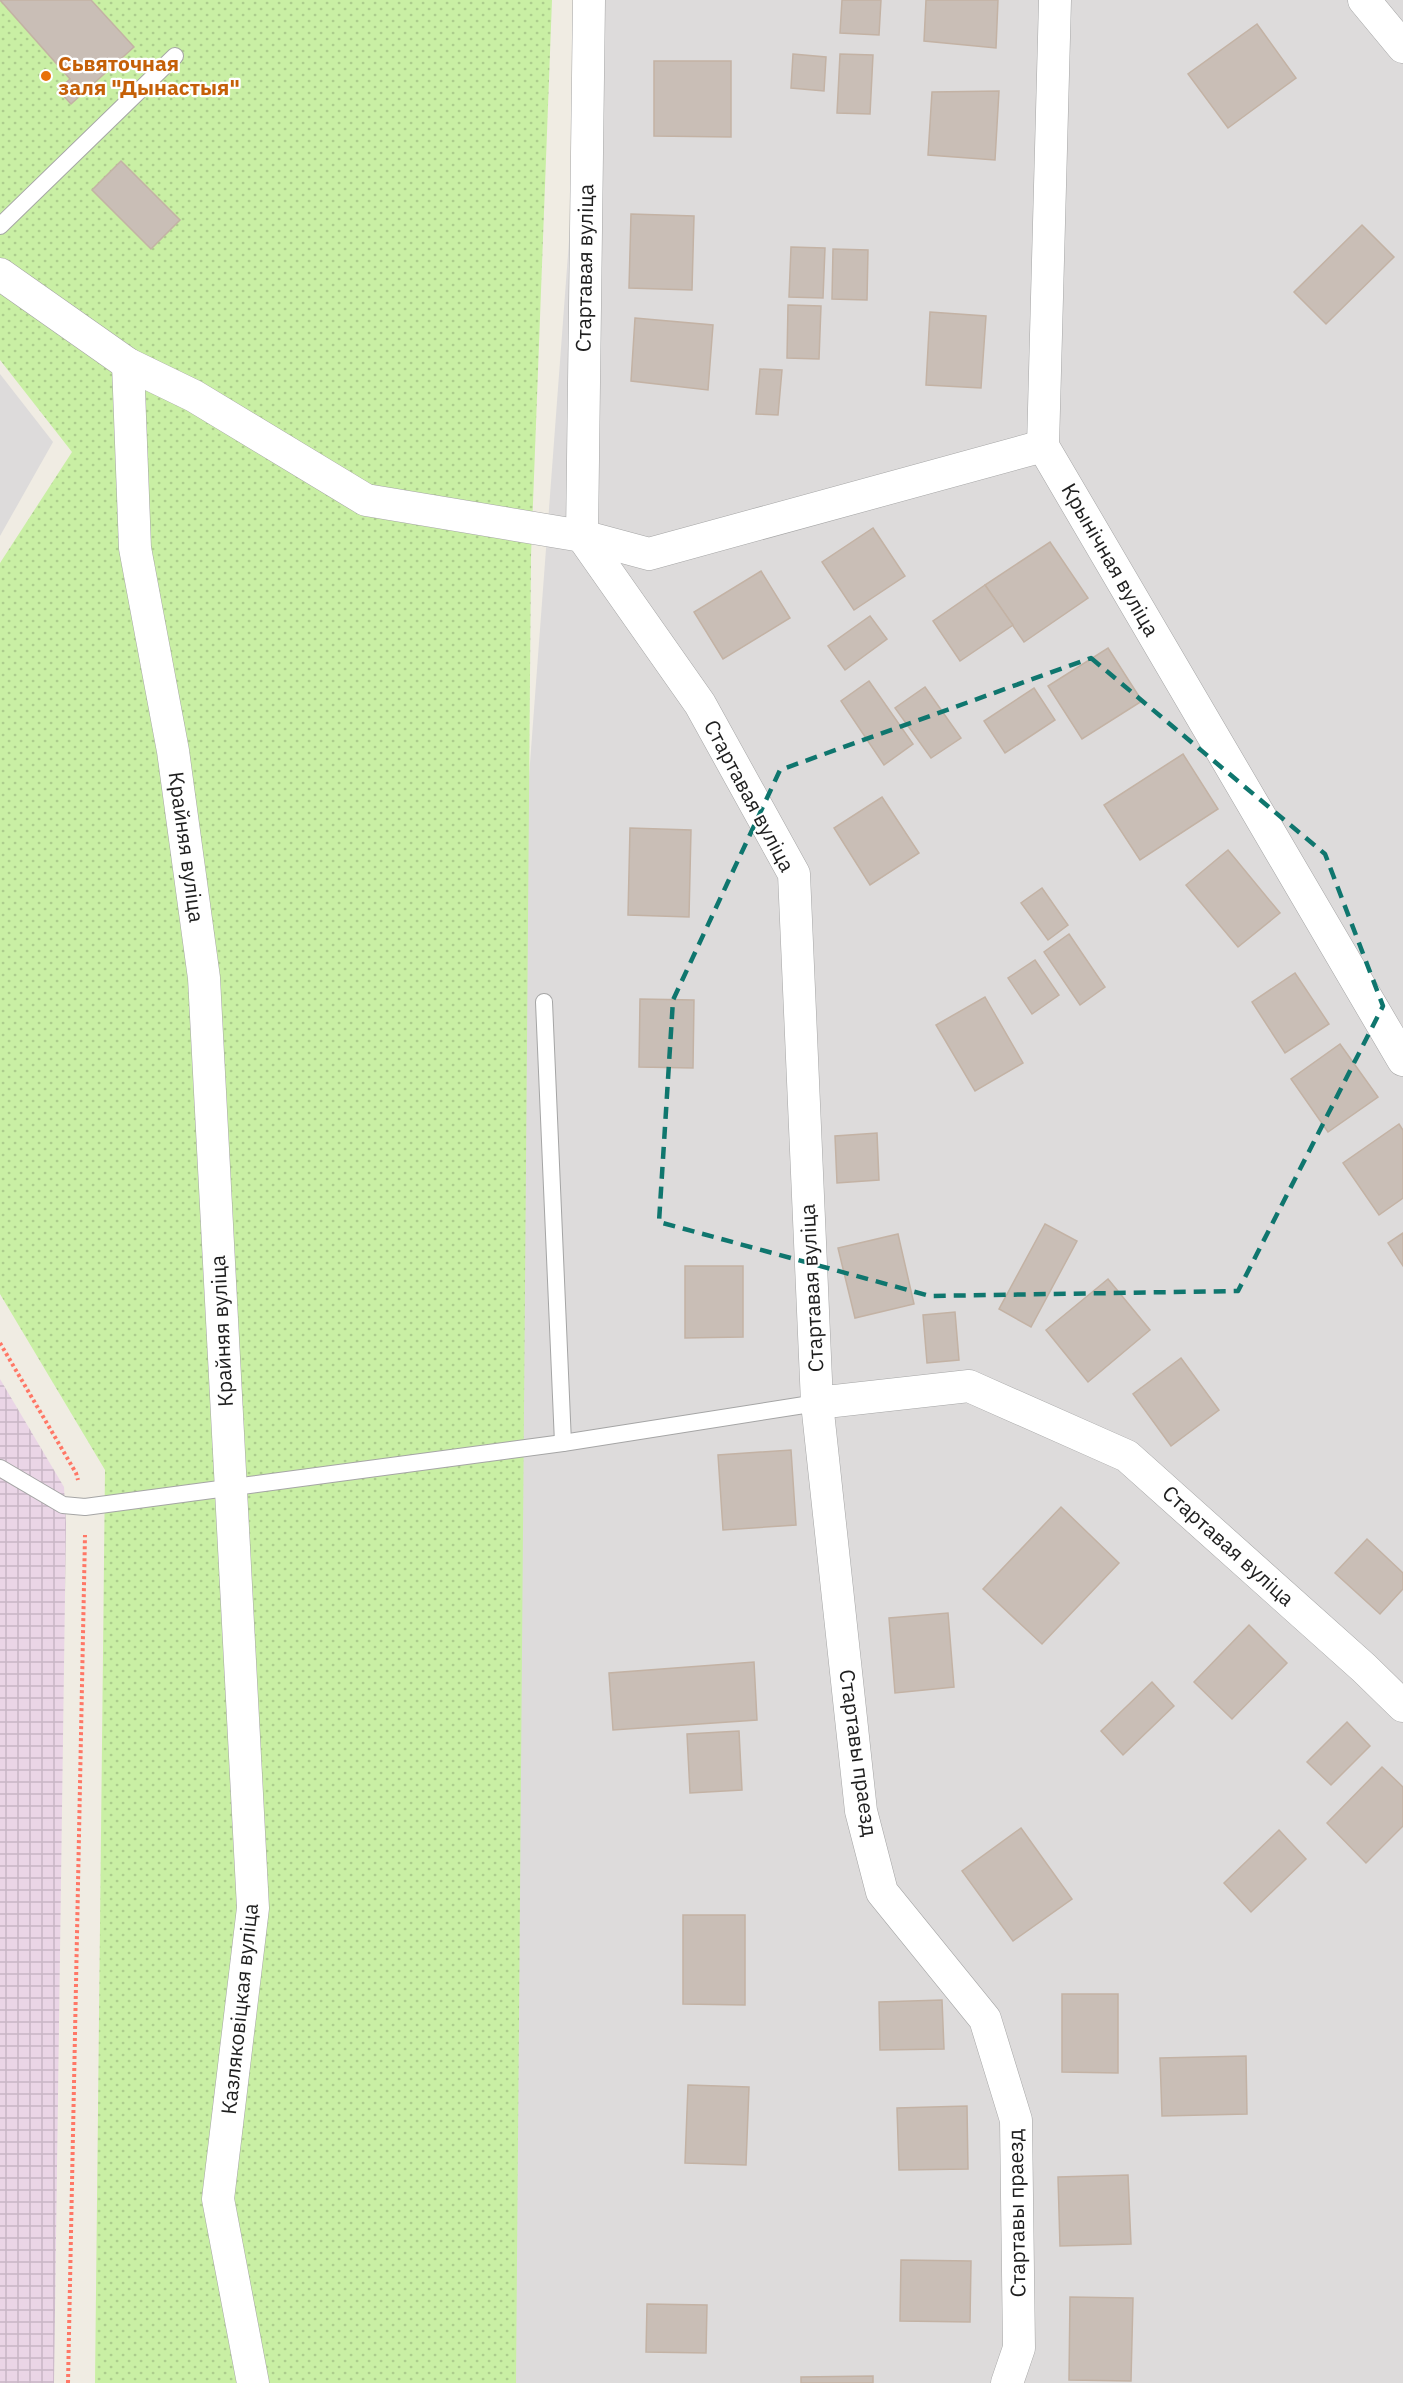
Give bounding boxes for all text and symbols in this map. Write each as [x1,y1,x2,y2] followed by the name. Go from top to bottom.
[58,49,240,101] place label: Сьвяточная заля "Дынастыя"
[39,69,53,83] marker: Сьвяточная заля "Дынастыя"
[569,184,599,352] street label: Стартавая вуліца
[1056,478,1166,641] street label: Крынічная вуліца
[698,715,802,876] street label: Стартавая вуліца
[163,770,211,924] street label: Крайняя вуліца
[793,1203,829,1373] street label: Стартавая вуліца
[203,1254,239,1408] street label: Крайняя вуліца
[1157,1479,1301,1612] street label: Стартавая вуліца
[833,1667,885,1838] street label: Стартавы праезд
[214,1902,264,2116] street label: Казляковіцкая вуліца
[1001,2128,1031,2298] street label: Стартавы праезд

